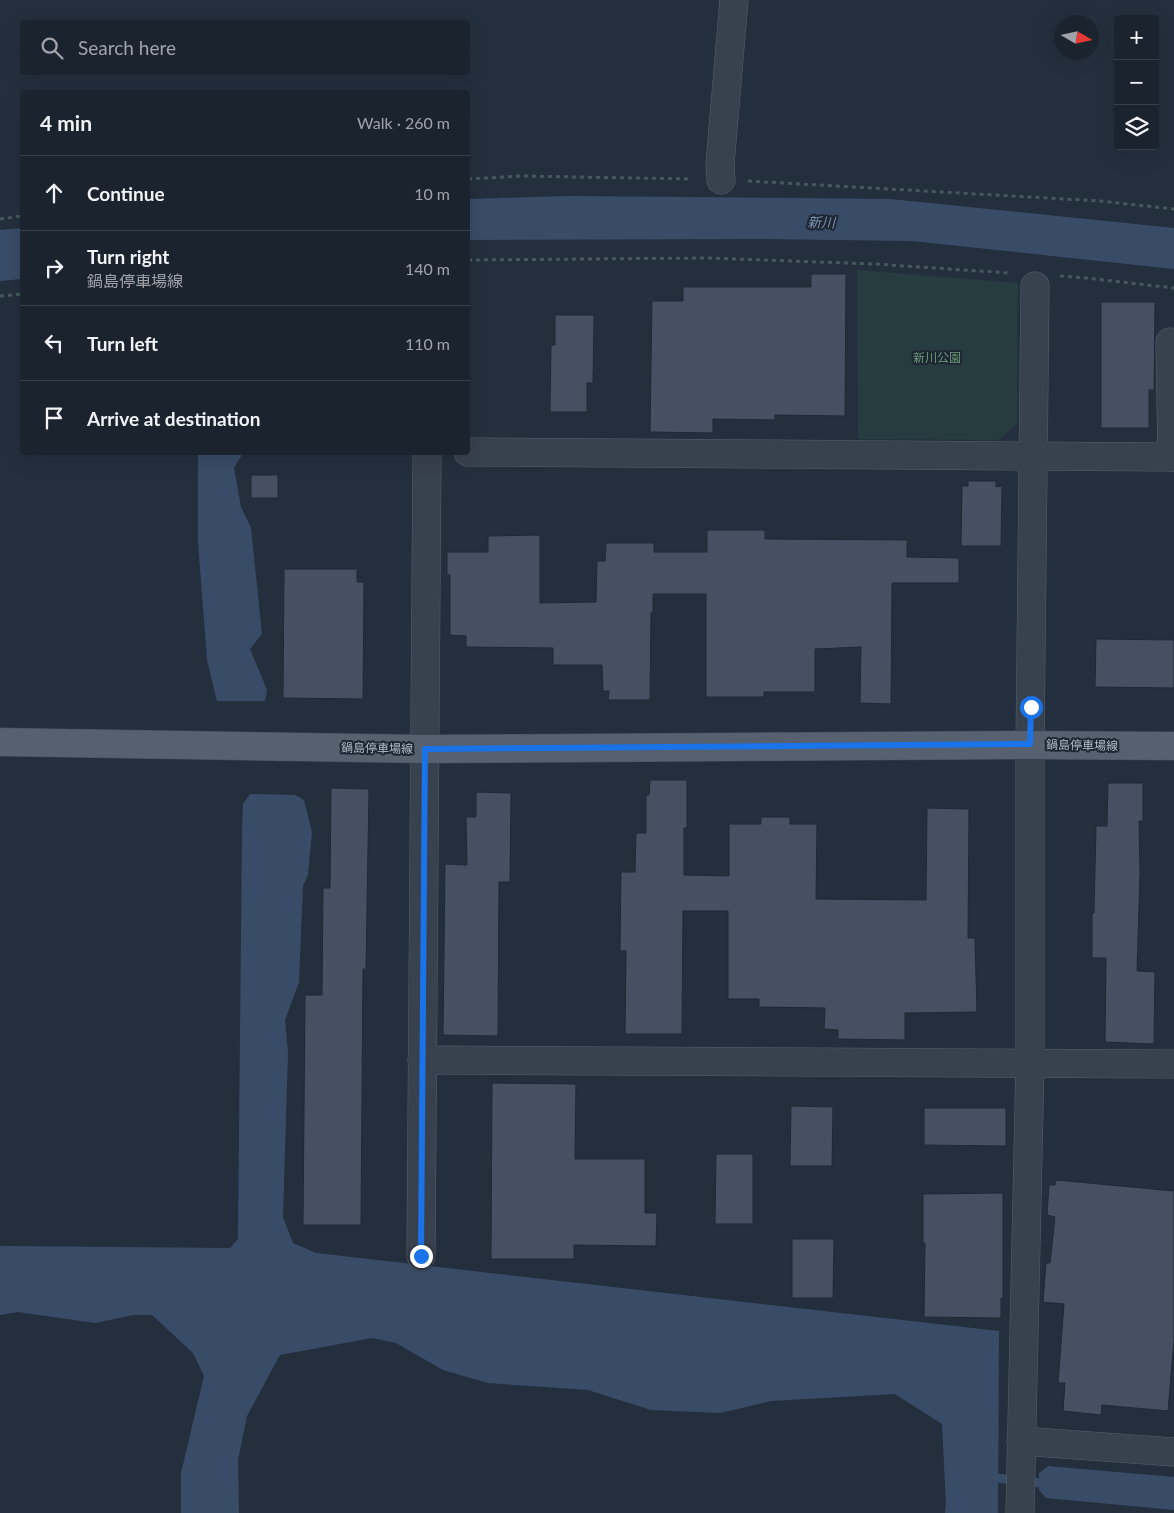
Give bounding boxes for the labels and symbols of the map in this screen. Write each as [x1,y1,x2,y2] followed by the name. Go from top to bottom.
[1054,15,1099,60] north arrow
[807,213,837,231] water label: 新川
[913,350,961,365] park label: 新川公園
[1020,696,1043,719] route start
[1046,737,1118,753] street label: 鍋島停車場線
[341,740,413,756] street label: 鍋島停車場線
[410,1245,433,1268] route end

